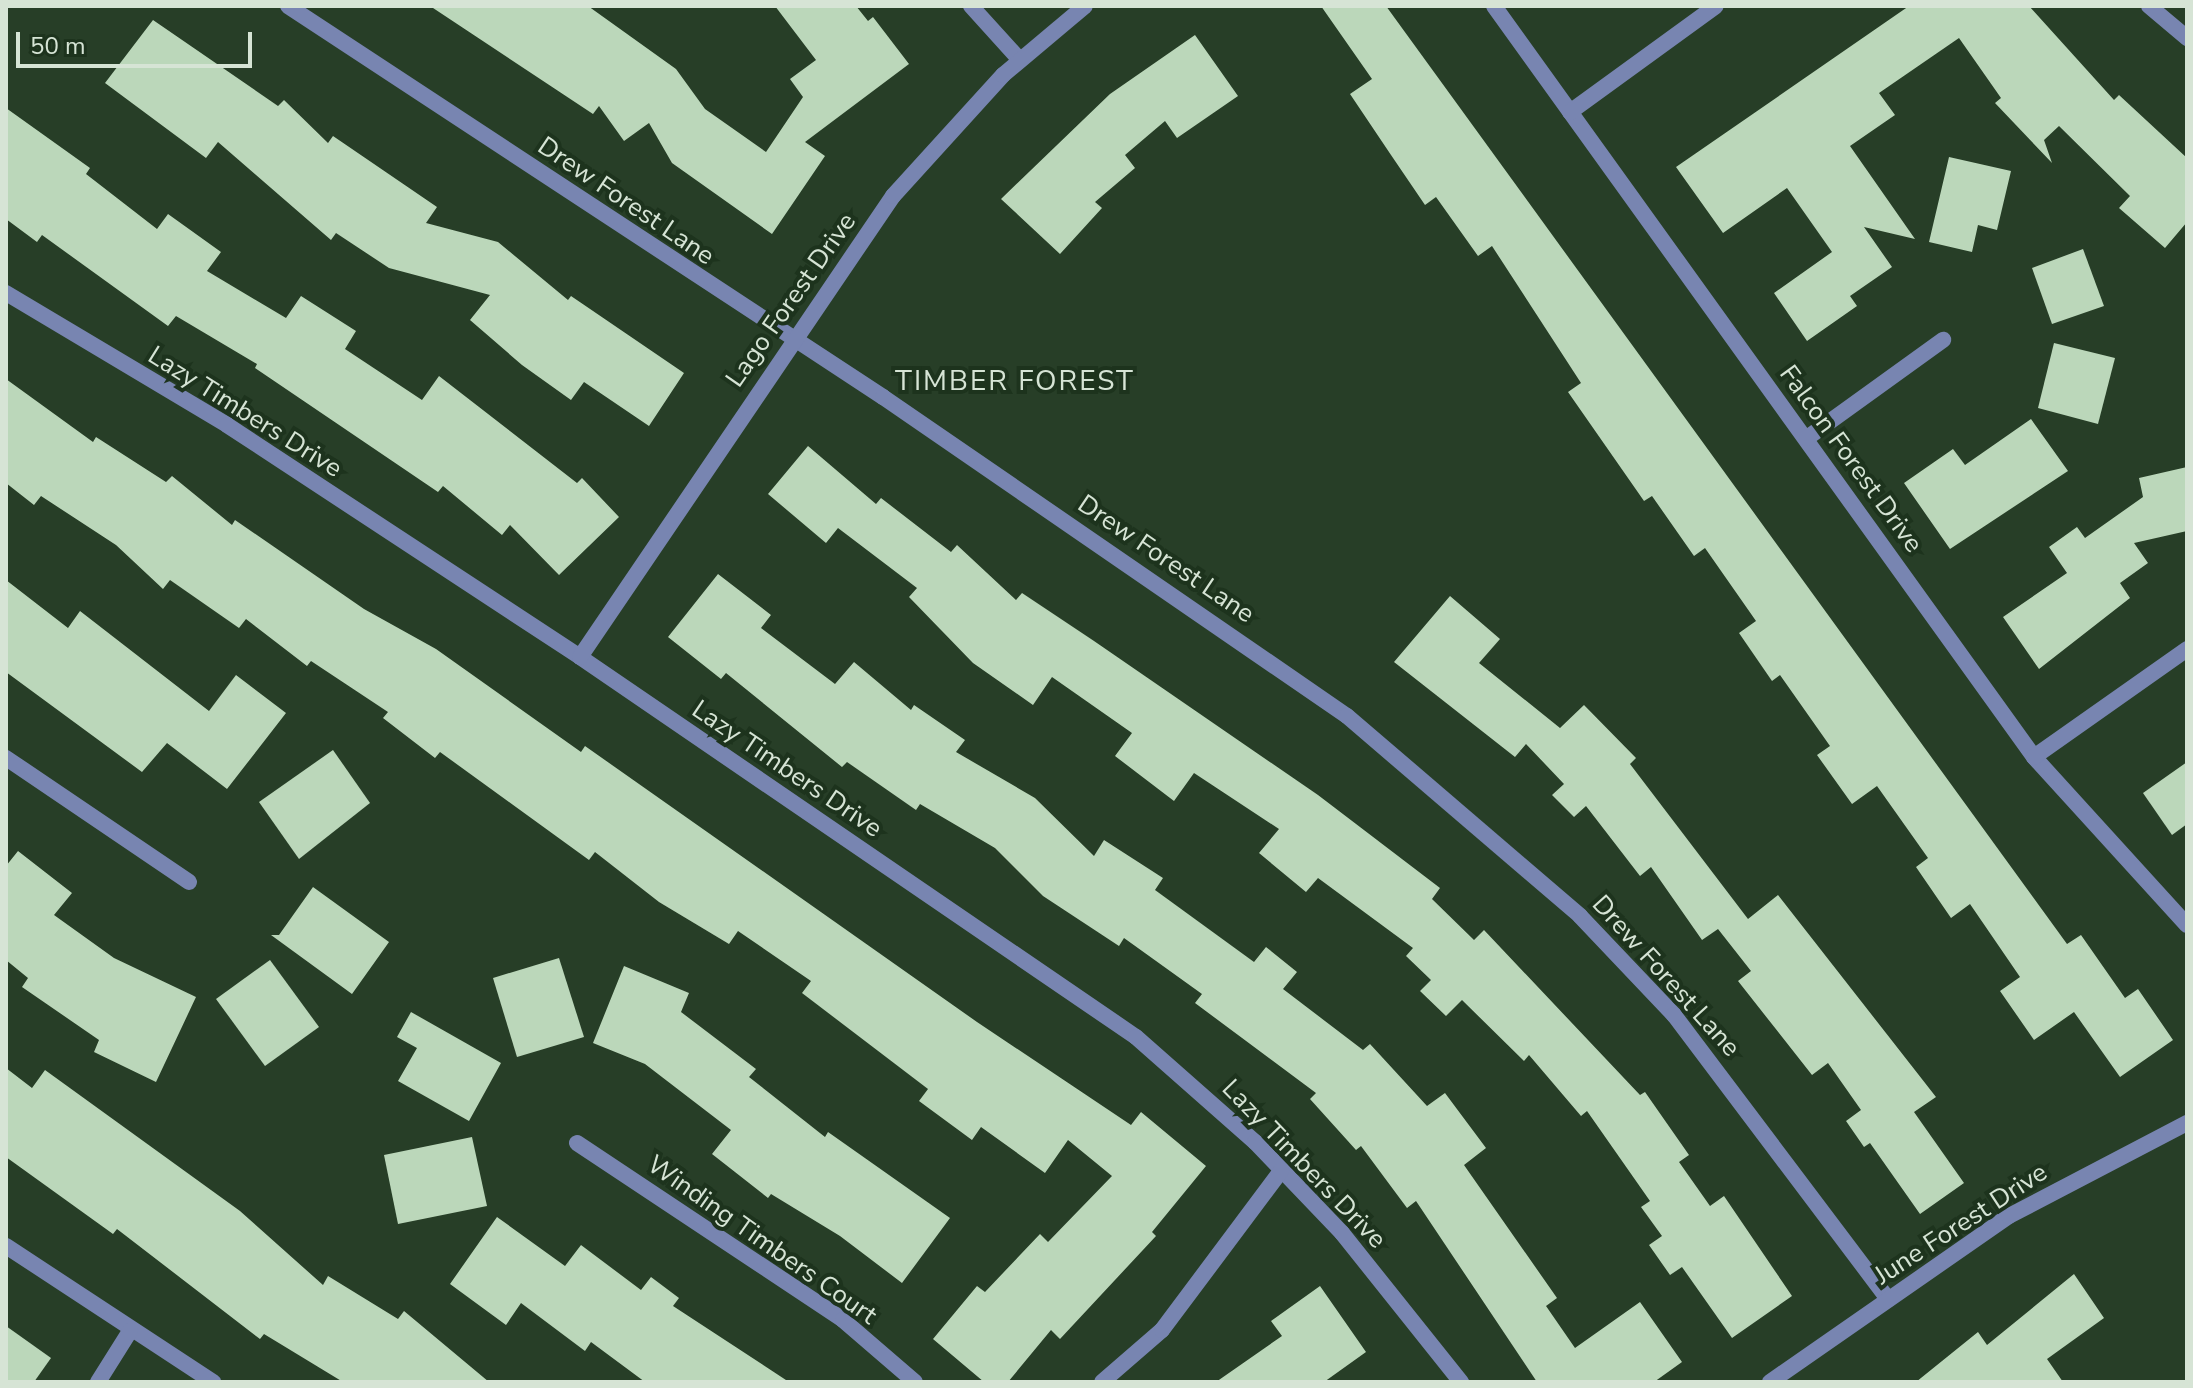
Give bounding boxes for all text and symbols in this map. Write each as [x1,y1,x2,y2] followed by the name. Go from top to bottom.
[20,16,256,66] scale bar
[30,30,86,62] text: 50 m
[532,130,720,272] street label: Drew Forest Lane
[719,207,863,393] street label: Lago Forest Drive
[142,340,348,484] street label: Lazy Timbers Drive
[1773,359,1929,559] street label: Falcon Forest Drive
[895,364,1135,398] district label: TIMBER FOREST
[1072,488,1260,630] street label: Drew Forest Lane
[686,694,888,844] street label: Lazy Timbers Drive
[1585,889,1747,1063] street label: Drew Forest Lane
[1215,1073,1393,1255] street label: Lazy Timbers Drive
[641,1149,883,1331] street label: Winding Timbers Court
[1869,1157,2053,1291] street label: June Forest Drive

